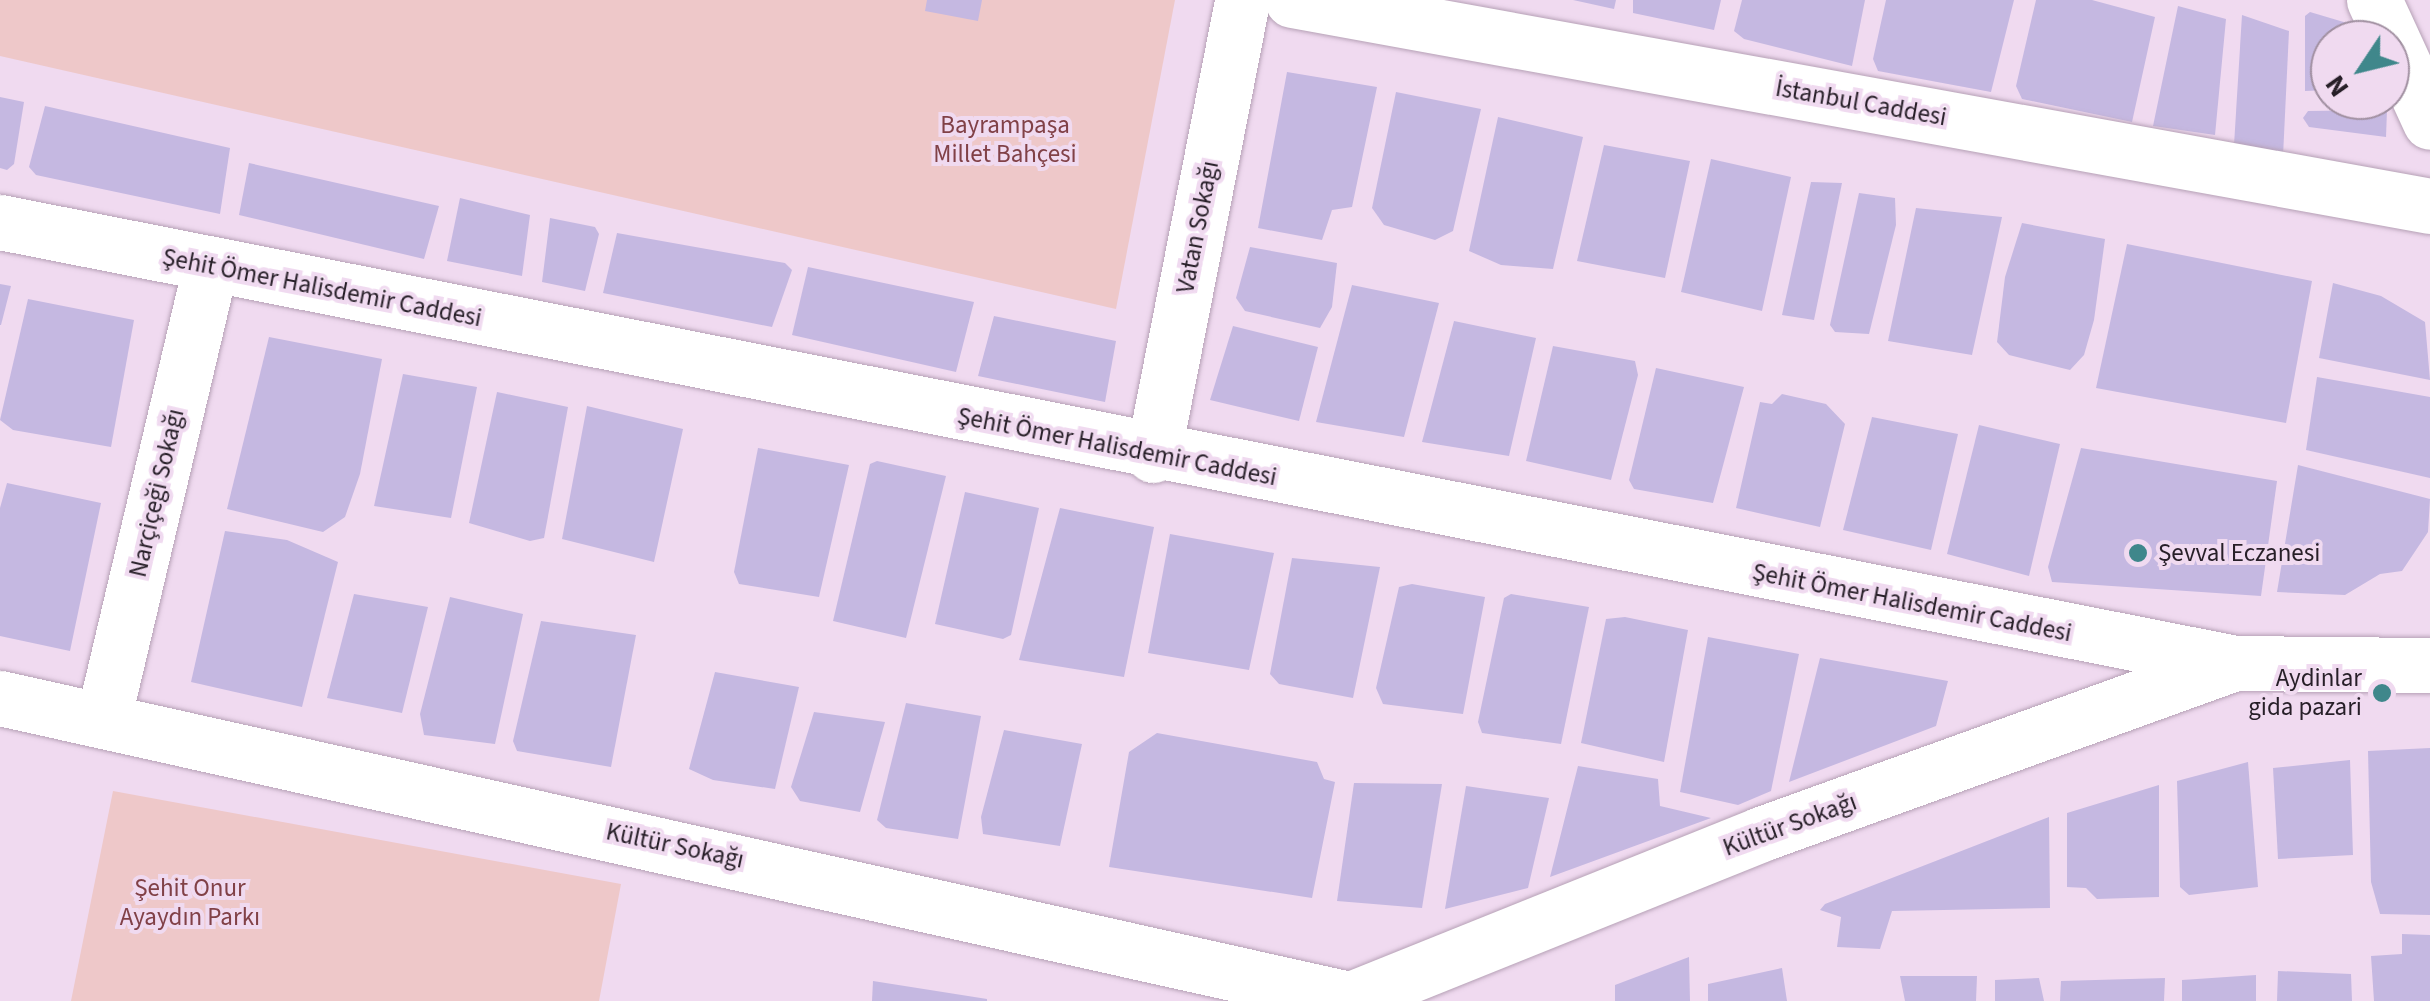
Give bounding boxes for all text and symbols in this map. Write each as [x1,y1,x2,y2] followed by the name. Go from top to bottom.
[2310,20,2410,120] north arrow
[2315,67,2359,105] text: N
[1773,73,1949,133] street label: İstanbul Caddesi
[933,111,1077,170] park label: Bayrampaşa Millet Bahçesi
[1170,158,1226,296] street label: Vatan Sokağı
[160,242,484,334] street label: Şehit Ömer Halisdemir Caddesi
[955,401,1279,493] street label: Şehit Ömer Halisdemir Caddesi
[123,406,191,580] street label: Narçiçeği Sokağı
[2158,538,2320,568] place label: Şevval Eczanesi
[2127,542,2149,564] marker: Şevval Eczanesi
[1750,557,2074,649] street label: Şehit Ömer Halisdemir Caddesi
[2248,664,2362,723] place label: Aydinlar gida pazari
[2371,682,2393,704] marker: Aydinlar gida pazari
[1719,787,1861,863] street label: Kültür Sokağı
[603,817,747,875] street label: Kültür Sokağı
[120,874,260,933] park label: Şehit Onur Ayaydın Parkı

